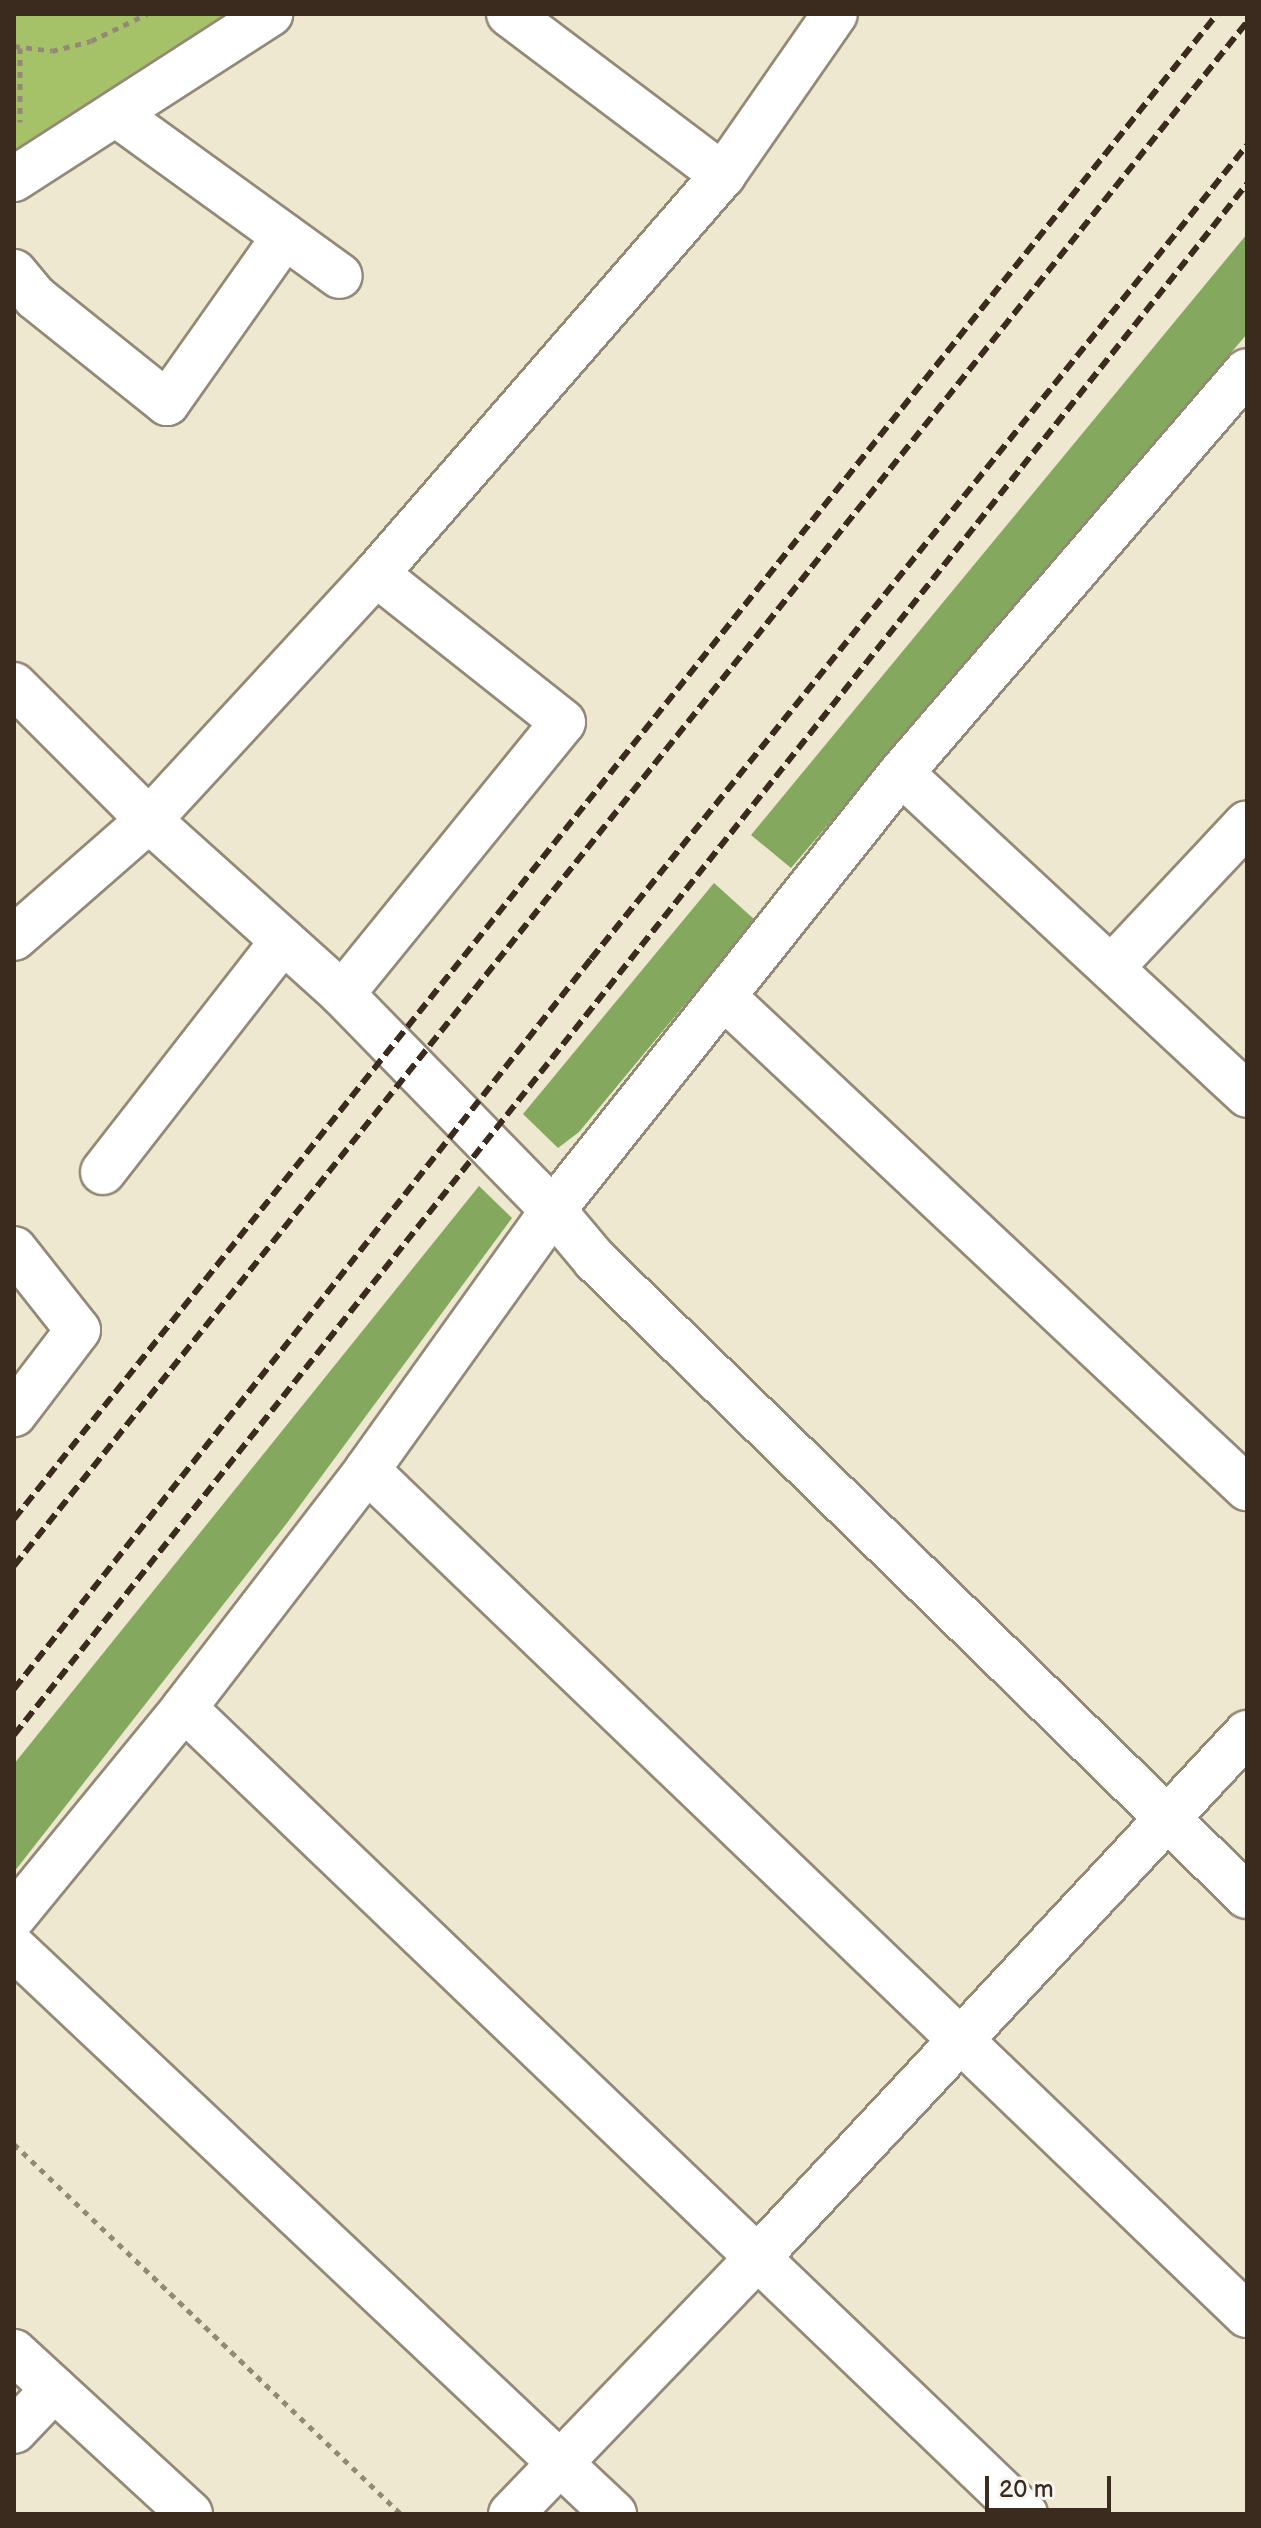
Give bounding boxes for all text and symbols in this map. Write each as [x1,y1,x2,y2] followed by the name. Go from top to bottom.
[989,2460,1115,2510] scale bar
[999,2475,1054,2504] text: 20 m

